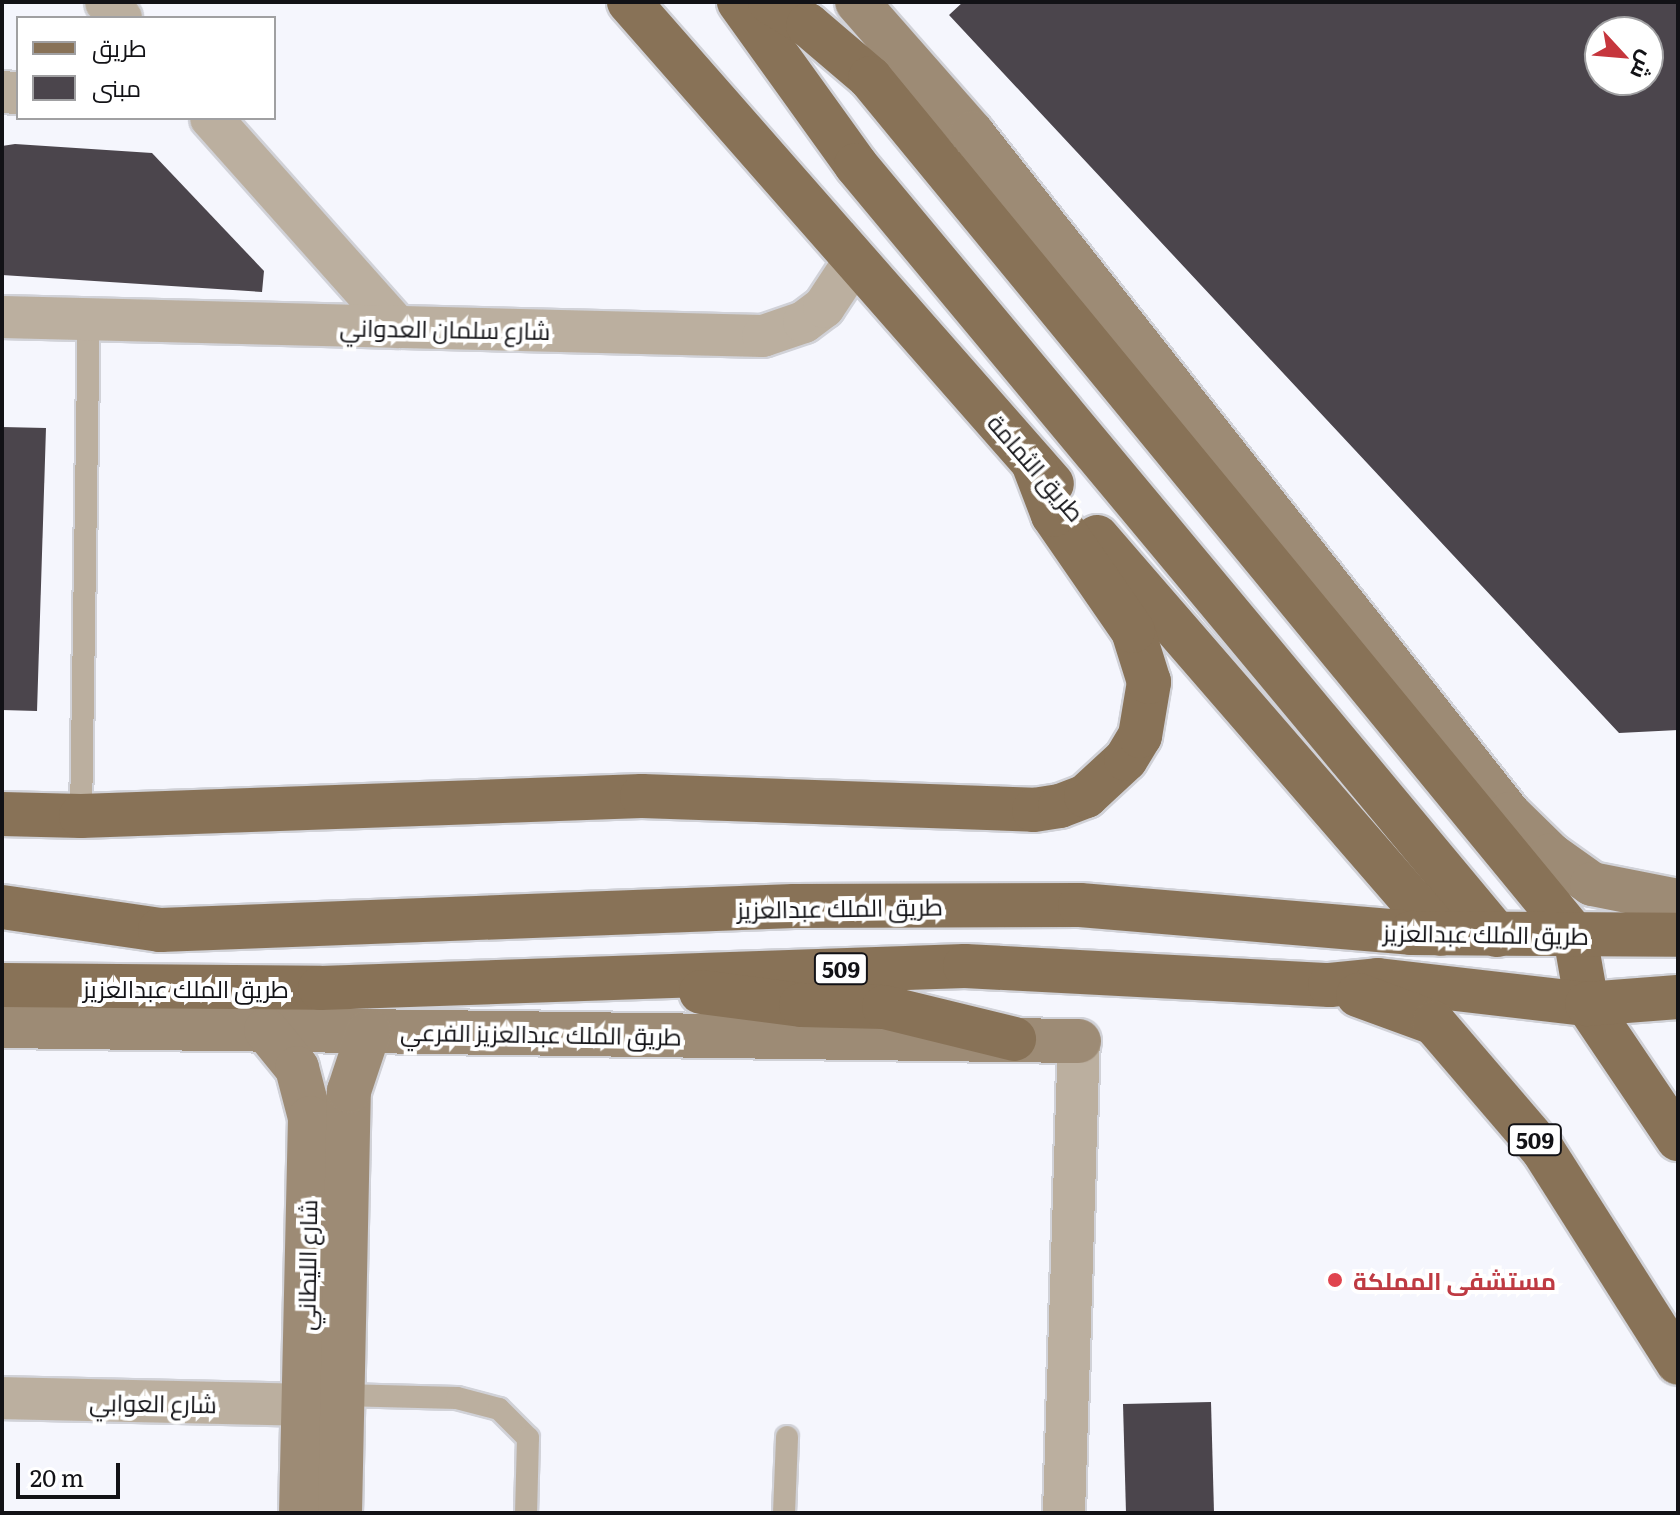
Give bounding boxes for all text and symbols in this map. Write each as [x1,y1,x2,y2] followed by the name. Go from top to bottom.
[16,16,276,120] legend
[1584,16,1664,96] north arrow
[92,29,147,64] text: طريق
[1623,46,1665,86] text: ش
[92,69,141,104] text: مبنى
[339,312,551,344] street label: شارع سلمان العدواني
[983,408,1091,526] street label: طريق الثمامة
[737,891,943,923] street label: طريق الملك عبدالعزيز
[1383,917,1589,949] street label: طريق الملك عبدالعزيز
[813,951,869,987] road number: 509
[83,974,289,1002] street label: طريق الملك عبدالعزيز
[400,1016,682,1050] street label: طريق الملك عبدالعزيز الفرعي
[1507,1122,1563,1158] road number: 509
[290,1199,322,1331] street label: شارع الليطاني
[1353,1266,1556,1294] place label: مستشفى المملكة
[1324,1269,1346,1291] marker: مستشفى المملكة
[89,1386,217,1418] street label: شارع العوابي
[20,1447,124,1497] scale bar
[30,1459,84,1494] text: 20 m

